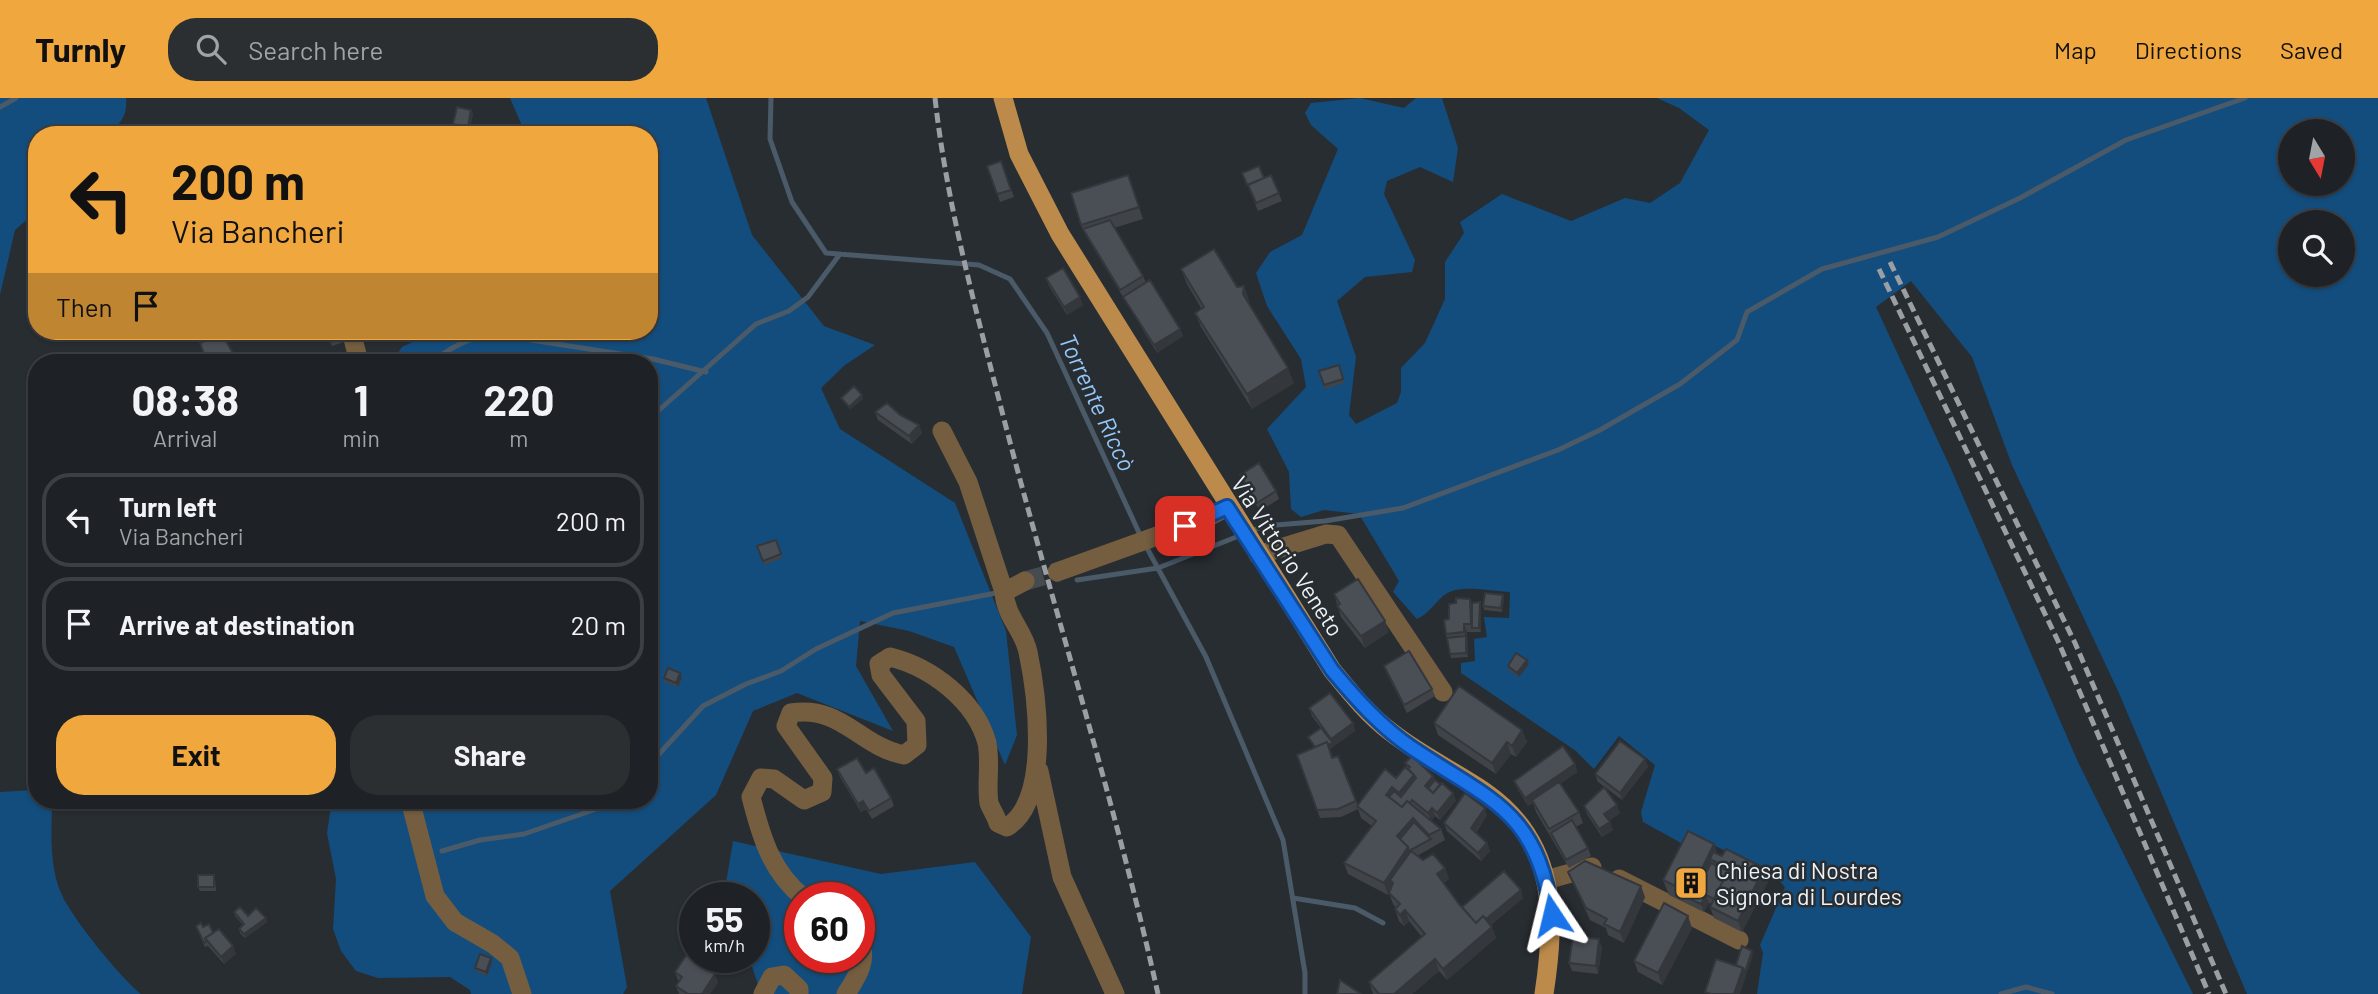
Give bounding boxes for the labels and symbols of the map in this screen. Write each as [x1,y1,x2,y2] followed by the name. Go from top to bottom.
[2278,119,2356,196] north arrow
[1054,329,1142,475] water label: Torrente Riccò
[1226,471,1350,641] street label: Via Vittorio Veneto
[1155,496,1215,556] pin
[1716,856,1902,910] place label: Chiesa di Nostra Signora di Lourdes
[1672,864,1710,902] building icon: Chiesa di Nostra Signora di Lourdes
[1515,878,1589,952] position arrow
[784,882,875,973] speed limit sign: 60

